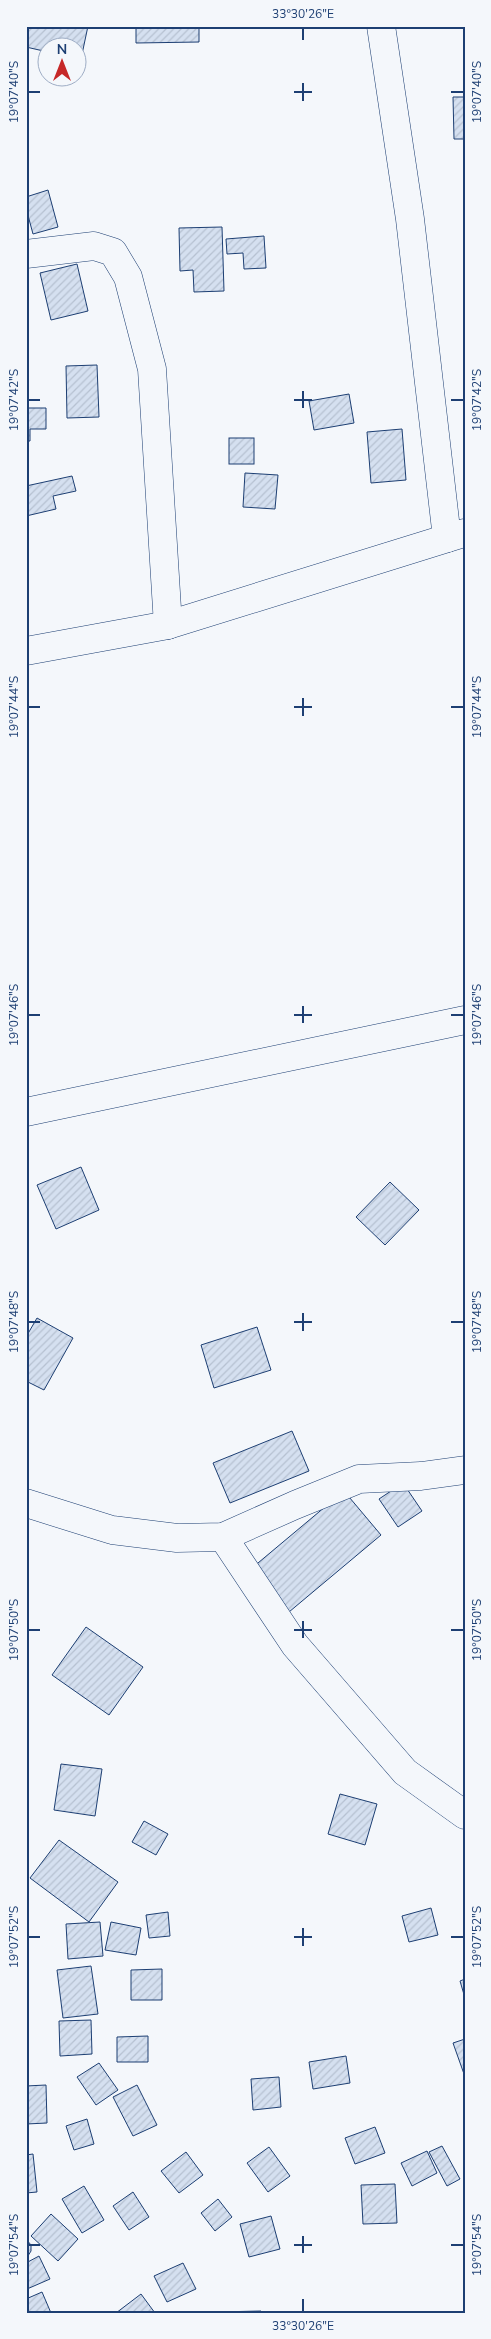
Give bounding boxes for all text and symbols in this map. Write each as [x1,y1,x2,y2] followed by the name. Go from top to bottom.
[272,6,334,22] text: 33°30'26"E
[38,38,88,88] north arrow
[57,40,67,59] text: N
[6,61,22,123] text: 19°07'40"S
[469,61,485,123] text: 19°07'40"S
[6,369,22,431] text: 19°07'42"S
[469,369,485,431] text: 19°07'42"S
[6,676,22,738] text: 19°07'44"S
[469,676,485,738] text: 19°07'44"S
[6,984,22,1046] text: 19°07'46"S
[469,984,485,1046] text: 19°07'46"S
[6,1291,22,1353] text: 19°07'48"S
[469,1291,485,1353] text: 19°07'48"S
[6,1599,22,1661] text: 19°07'50"S
[469,1599,485,1661] text: 19°07'50"S
[6,1906,22,1968] text: 19°07'52"S
[469,1906,485,1968] text: 19°07'52"S
[6,2214,22,2276] text: 19°07'54"S
[469,2214,485,2276] text: 19°07'54"S
[272,2318,334,2334] text: 33°30'26"E

